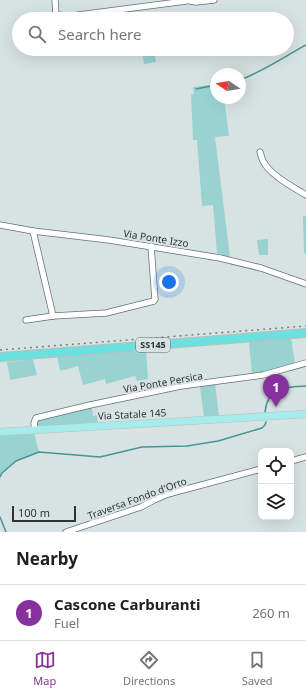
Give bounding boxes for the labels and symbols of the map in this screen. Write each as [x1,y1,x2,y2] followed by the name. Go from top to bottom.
[210,68,246,104] north arrow
[122,226,190,250] street label: Via Ponte Izzo
[159,272,179,292] your location
[136,338,170,352] road number: SS145
[122,368,204,396] street label: Via Ponte Persica
[263,374,289,407] pin: 1
[97,405,167,423] street label: Via Statale 145
[85,474,189,522] street label: Traversa Fondo d'Orto
[12,504,76,523] scale bar

